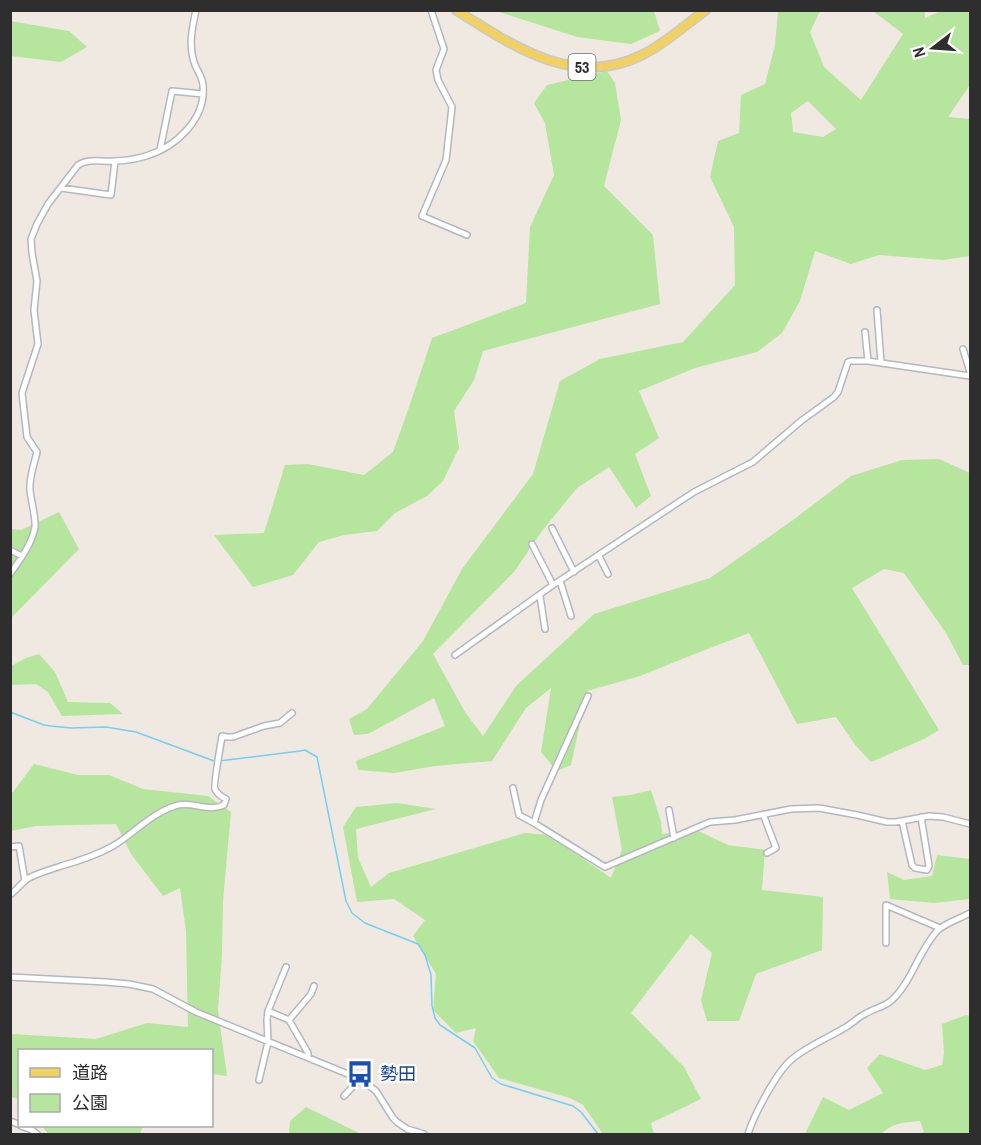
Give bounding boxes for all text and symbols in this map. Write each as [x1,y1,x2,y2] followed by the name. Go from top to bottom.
[903,18,963,78] north arrow
[907,45,931,60] text: N
[568,54,596,80] road number: 53
[18,1049,213,1127] legend
[345,1059,375,1089] bus stop icon: 勢田
[72,1060,108,1085] text: 道路
[380,1061,416,1086] place label: 勢田
[72,1090,108,1115] text: 公園

